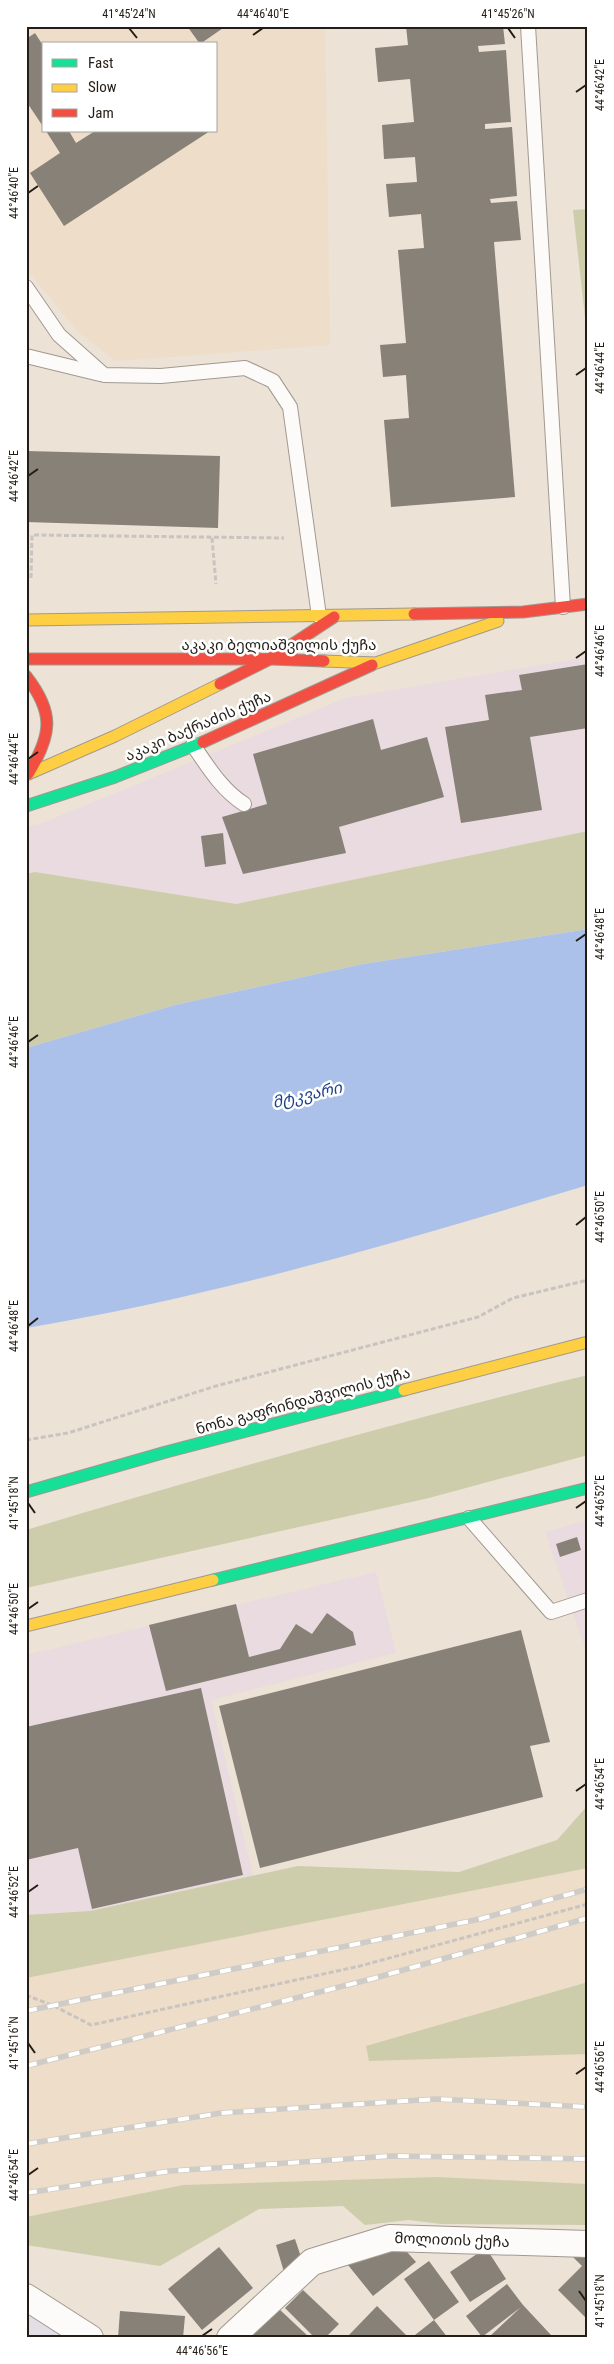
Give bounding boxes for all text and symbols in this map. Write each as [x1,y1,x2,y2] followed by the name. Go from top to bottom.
[102,7,156,21] text: 41°45'24"N
[237,7,289,21] text: 44°46'40"E
[481,7,535,21] text: 41°45'26"N
[42,42,218,132] legend
[88,54,113,72] text: Fast
[593,59,607,111] text: 44°46'42"E
[88,78,117,96] text: Slow
[88,104,114,122] text: Jam
[7,167,21,219] text: 44°46'40"E
[593,342,607,394] text: 44°46'44"E
[7,450,21,502] text: 44°46'42"E
[593,625,607,677] text: 44°46'46"E
[182,636,376,654] street label: აკაკი ბელიაშვილის ქუჩა
[122,687,274,765] street label: აკაკი ბაქრაძის ქუჩა
[7,733,21,785] text: 44°46'44"E
[593,908,607,960] text: 44°46'48"E
[7,1016,21,1068] text: 44°46'46"E
[270,1078,344,1112] water label: მტკვარი
[593,1191,607,1243] text: 44°46'50"E
[7,1300,21,1352] text: 44°46'48"E
[194,1364,412,1438] street label: ნონა გაფრინდაშვილის ქუჩა
[593,1475,607,1527] text: 44°46'52"E
[7,1476,21,1530] text: 41°45'18"N
[7,1583,21,1635] text: 44°46'50"E
[593,1758,607,1810] text: 44°46'54"E
[7,1866,21,1918] text: 44°46'52"E
[7,2016,21,2070] text: 41°45'16"N
[593,2041,607,2093] text: 44°46'56"E
[7,2149,21,2201] text: 44°46'54"E
[394,2229,510,2251] street label: მოლითის ქუჩა
[593,2274,607,2328] text: 41°45'18"N
[176,2344,228,2358] text: 44°46'56"E

